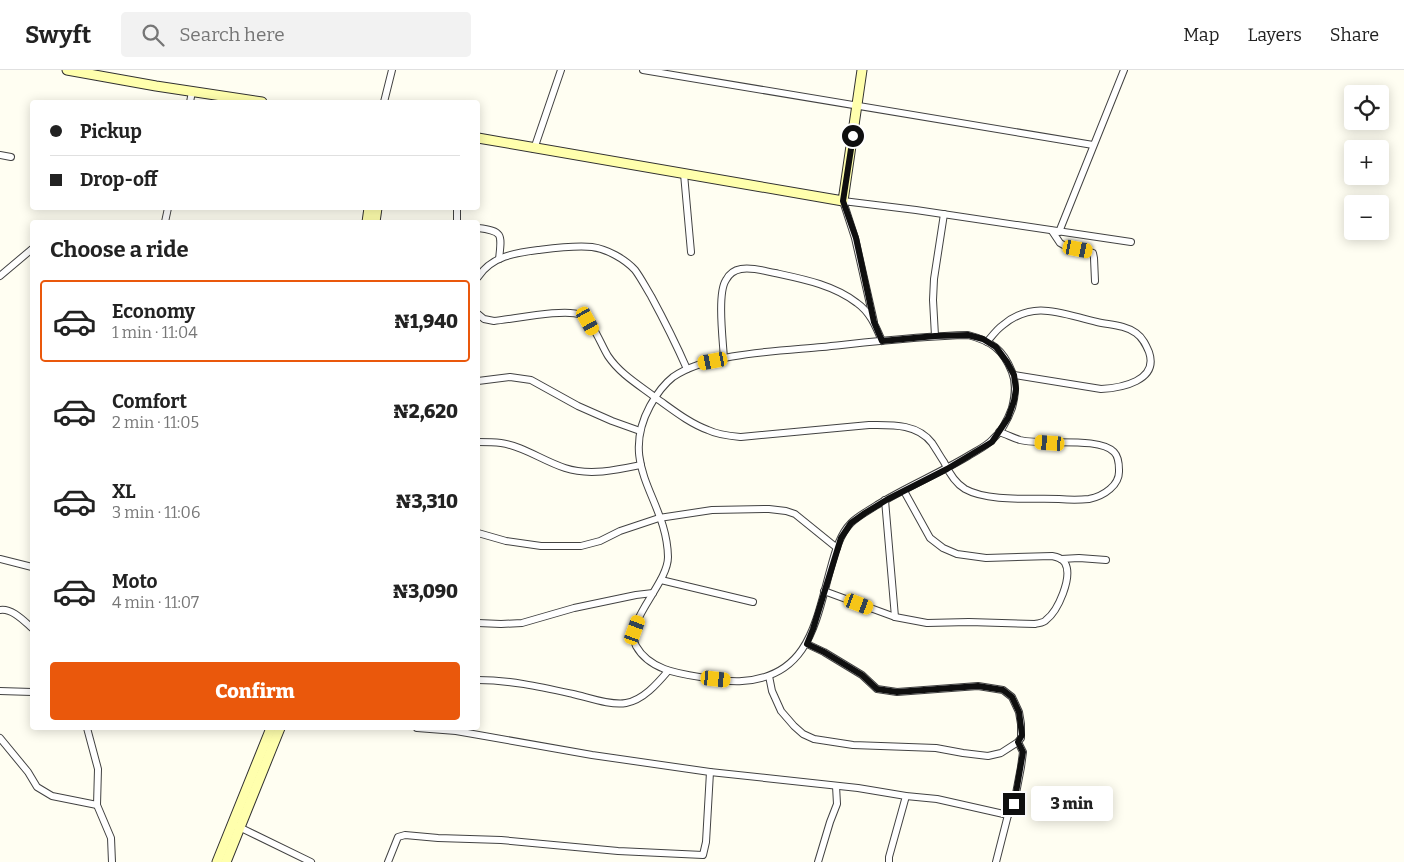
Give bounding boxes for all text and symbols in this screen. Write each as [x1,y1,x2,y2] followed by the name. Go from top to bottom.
[121,12,471,57] search box
[25,21,91,49] text: Swyft
[139,21,167,49] icon: search
[179,23,285,46] text: Search here
[1183,24,1219,46] text: Map
[1247,24,1302,46] text: Layers
[1330,24,1379,46] text: Share
[1344,85,1389,240] map controls
[1344,85,1389,130] button: locate
[80,120,142,143] text: Pickup
[842,125,864,147] route start
[1344,140,1389,185] button: +
[80,168,158,191] text: Drop-off
[1344,195,1389,240] button: −
[50,236,189,263] text: Choose a ride
[1061,239,1094,259] car
[52,299,97,344] icon: car
[112,300,195,323] text: Economy
[574,304,601,338] car
[394,310,458,333] text: ₦1,940
[112,323,198,342] text: 1 min · 11:04
[696,351,729,371] car
[52,389,97,434] icon: car
[112,390,187,413] text: Comfort
[393,400,458,423] text: ₦2,620
[112,413,199,432] text: 2 min · 11:05
[1034,434,1065,452] car
[52,479,97,524] icon: car
[112,480,136,503] text: XL
[396,490,458,513] text: ₦3,310
[112,503,200,522] text: 3 min · 11:06
[52,569,97,614] icon: car
[112,570,158,593] text: Moto
[392,580,458,603] text: ₦3,090
[842,592,875,616] car
[112,593,199,612] text: 4 min · 11:07
[622,613,647,647] car
[50,662,460,720] button: Confirm
[700,670,731,688] car
[1032,786,1114,822] callout: 3 min
[1003,793,1025,815] route end
[1051,794,1093,813] text: 3 min

